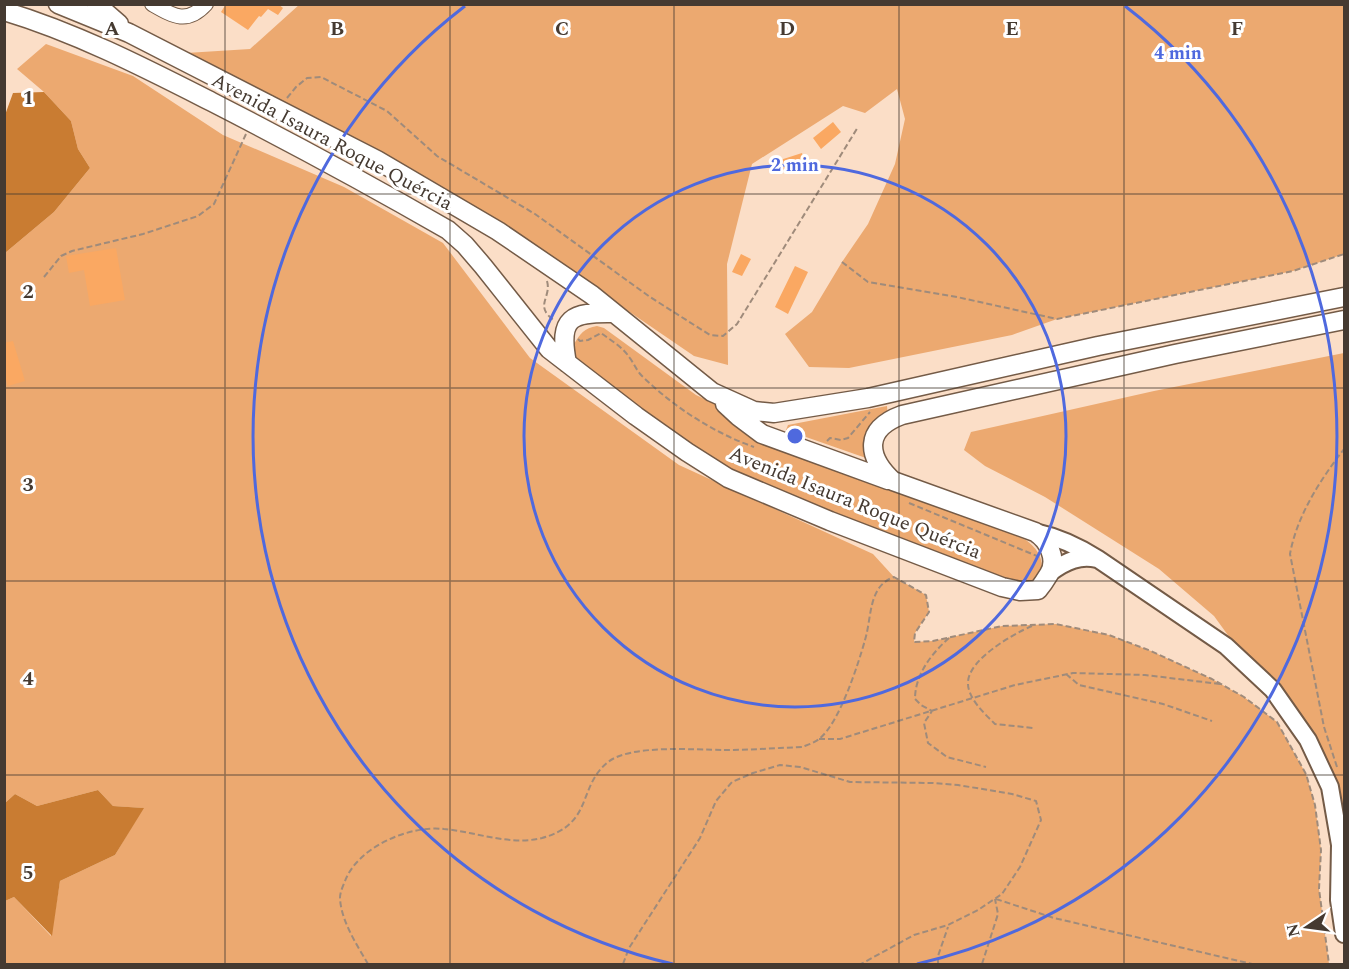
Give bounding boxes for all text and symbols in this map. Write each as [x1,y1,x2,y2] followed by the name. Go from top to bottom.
[104,14,120,44] text: A
[330,14,344,44] text: B
[555,14,569,44] text: C
[779,14,795,44] text: D
[1005,14,1019,44] text: E
[1231,14,1243,44] text: F
[1154,40,1202,67] text: 4 min
[206,66,458,219] street label: Avenida Isaura Roque Quércia
[22,83,34,113] text: 1
[771,152,819,179] text: 2 min
[22,277,34,307] text: 2
[785,426,805,446] centre of rings
[724,439,986,567] street label: Avenida Isaura Roque Quércia
[22,470,34,500] text: 3
[22,664,34,694] text: 4
[22,858,34,888] text: 5
[1277,897,1337,957] north arrow
[1280,921,1307,939] text: N

